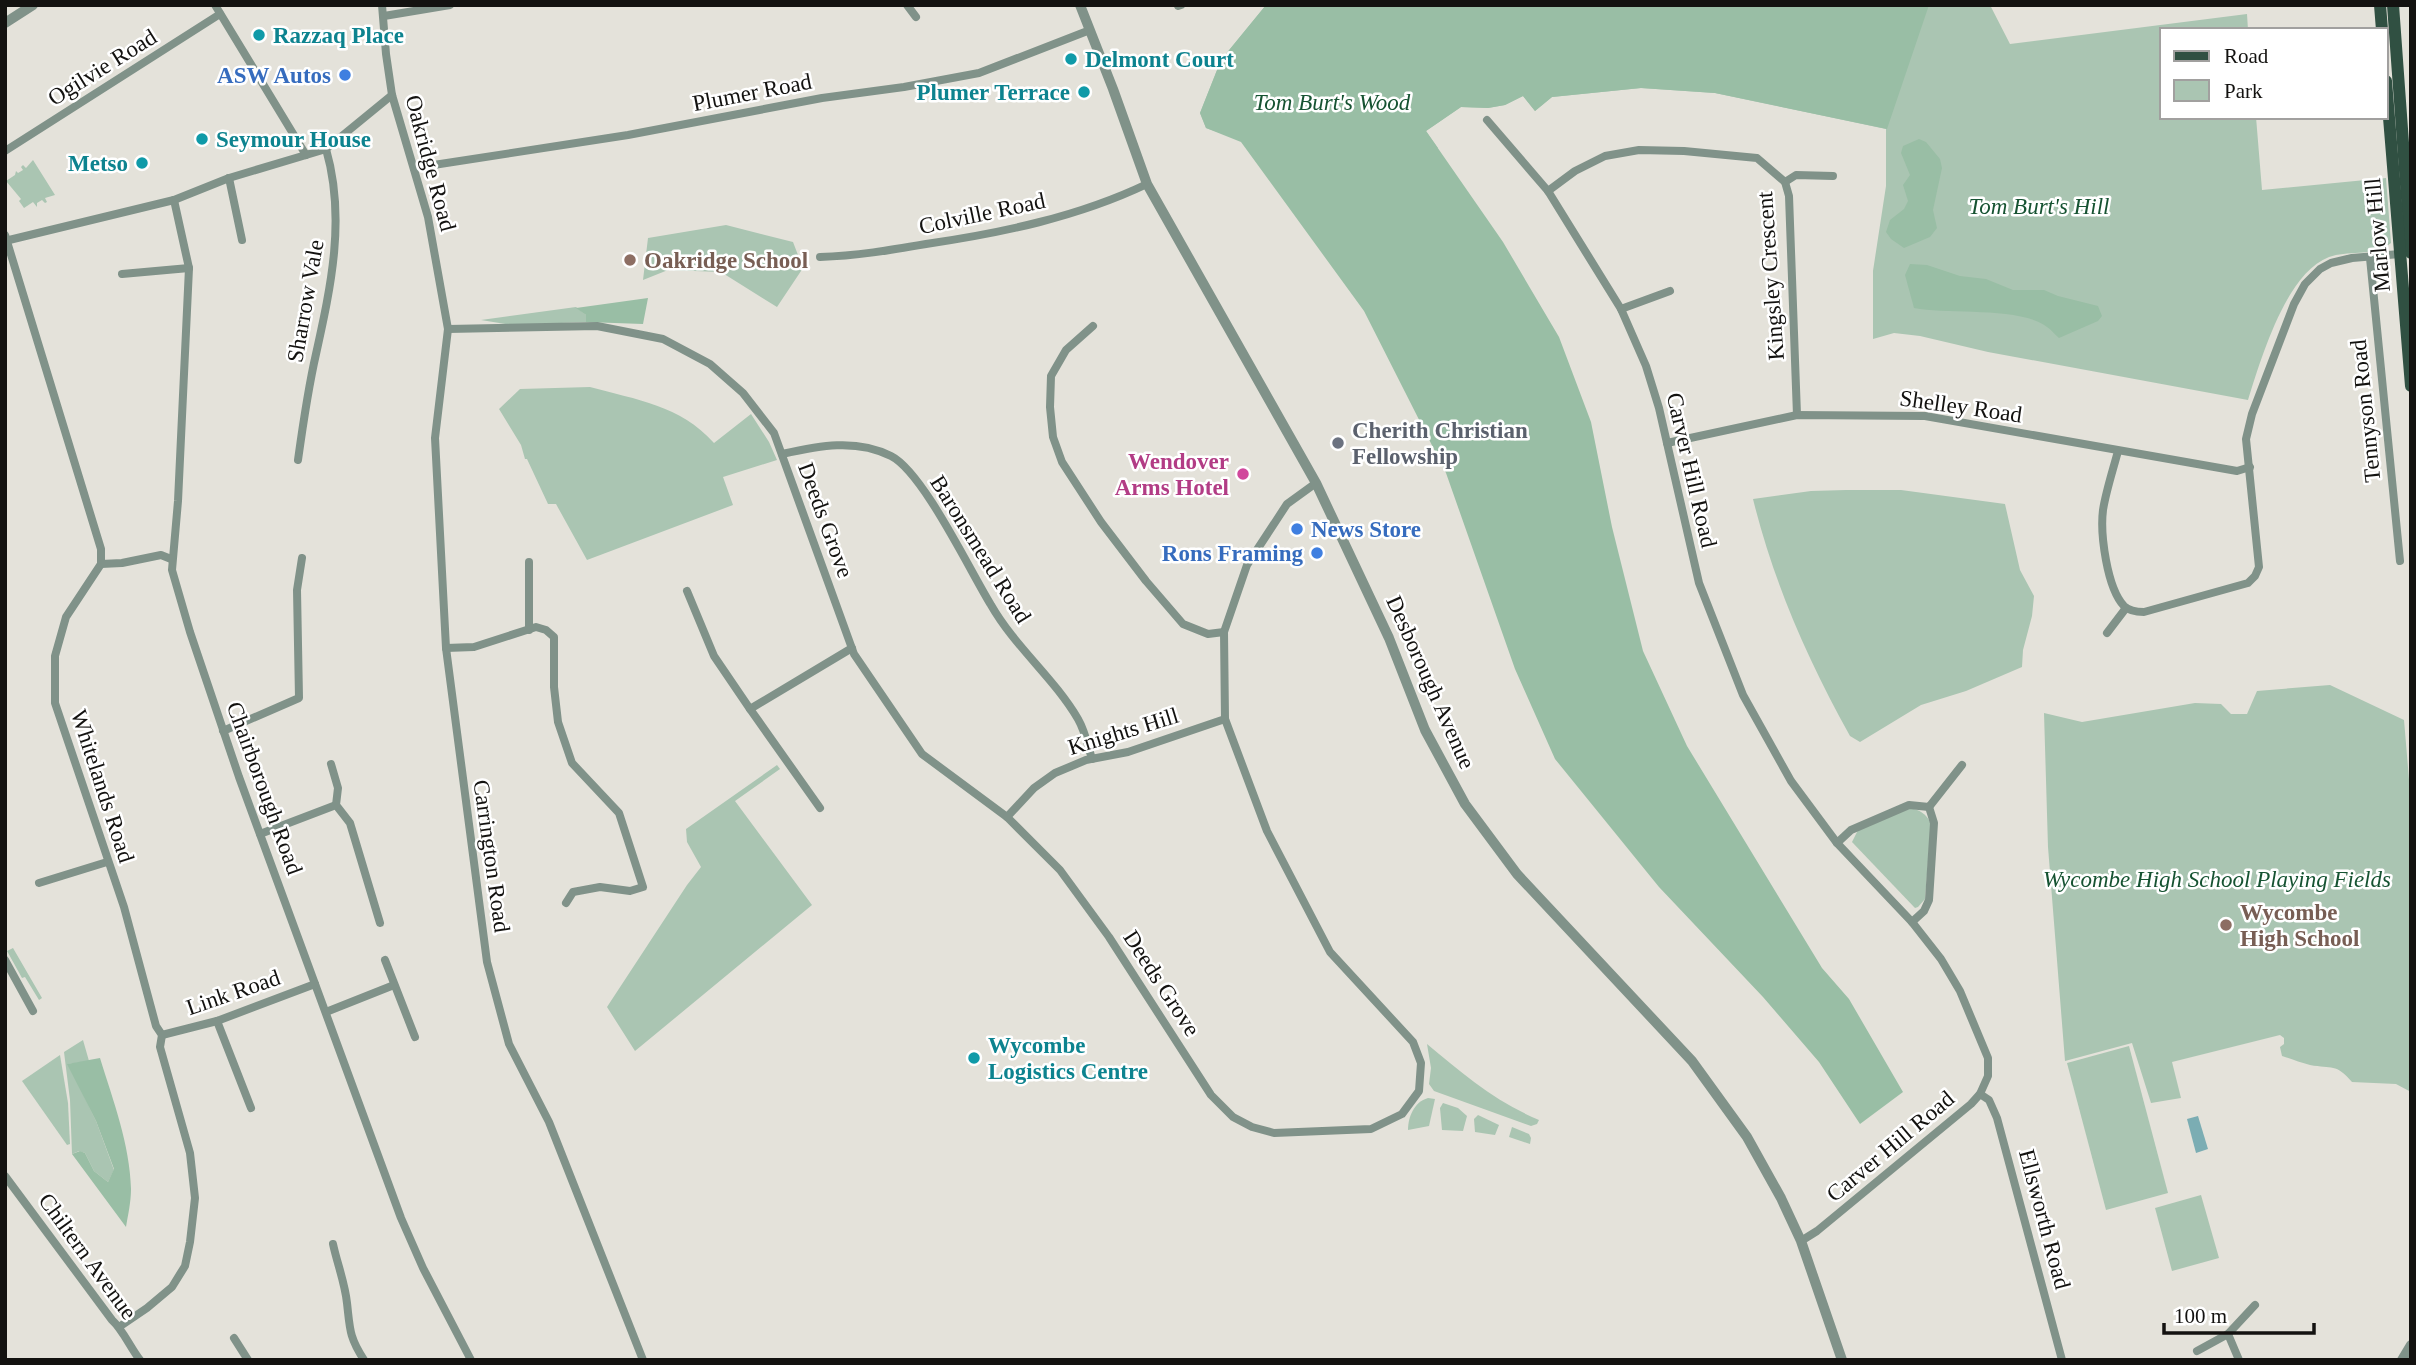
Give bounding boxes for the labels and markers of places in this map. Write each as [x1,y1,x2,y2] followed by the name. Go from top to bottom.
[273,23,404,48] place label: Razzaq Place
[251,27,267,43] marker: Razzaq Place
[1085,47,1234,72] place label: Delmont Court
[1063,51,1079,67] marker: Delmont Court
[217,63,331,88] place label: ASW Autos
[337,67,353,83] marker: ASW Autos
[917,80,1070,105] place label: Plumer Terrace
[1076,84,1092,100] marker: Plumer Terrace
[216,127,371,152] place label: Seymour House
[194,131,210,147] marker: Seymour House
[68,151,128,176] place label: Metso
[134,155,150,171] marker: Metso
[644,248,808,273] place label: Oakridge School
[622,252,638,268] marker: Oakridge School
[1352,418,1528,469] place label: Cherith Christian Fellowship
[1330,435,1346,451] marker: Cherith Christian Fellowship
[1115,449,1229,500] place label: Wendover Arms Hotel
[1235,466,1251,482] marker: Wendover Arms Hotel
[1311,517,1421,542] place label: News Store
[1289,521,1305,537] marker: News Store
[1162,541,1303,566] place label: Rons Framing
[1309,545,1325,561] marker: Rons Framing
[2240,900,2360,951] place label: Wycombe High School
[2218,917,2234,933] marker: Wycombe High School
[988,1033,1148,1084] place label: Wycombe Logistics Centre
[966,1050,982,1066] marker: Wycombe Logistics Centre

